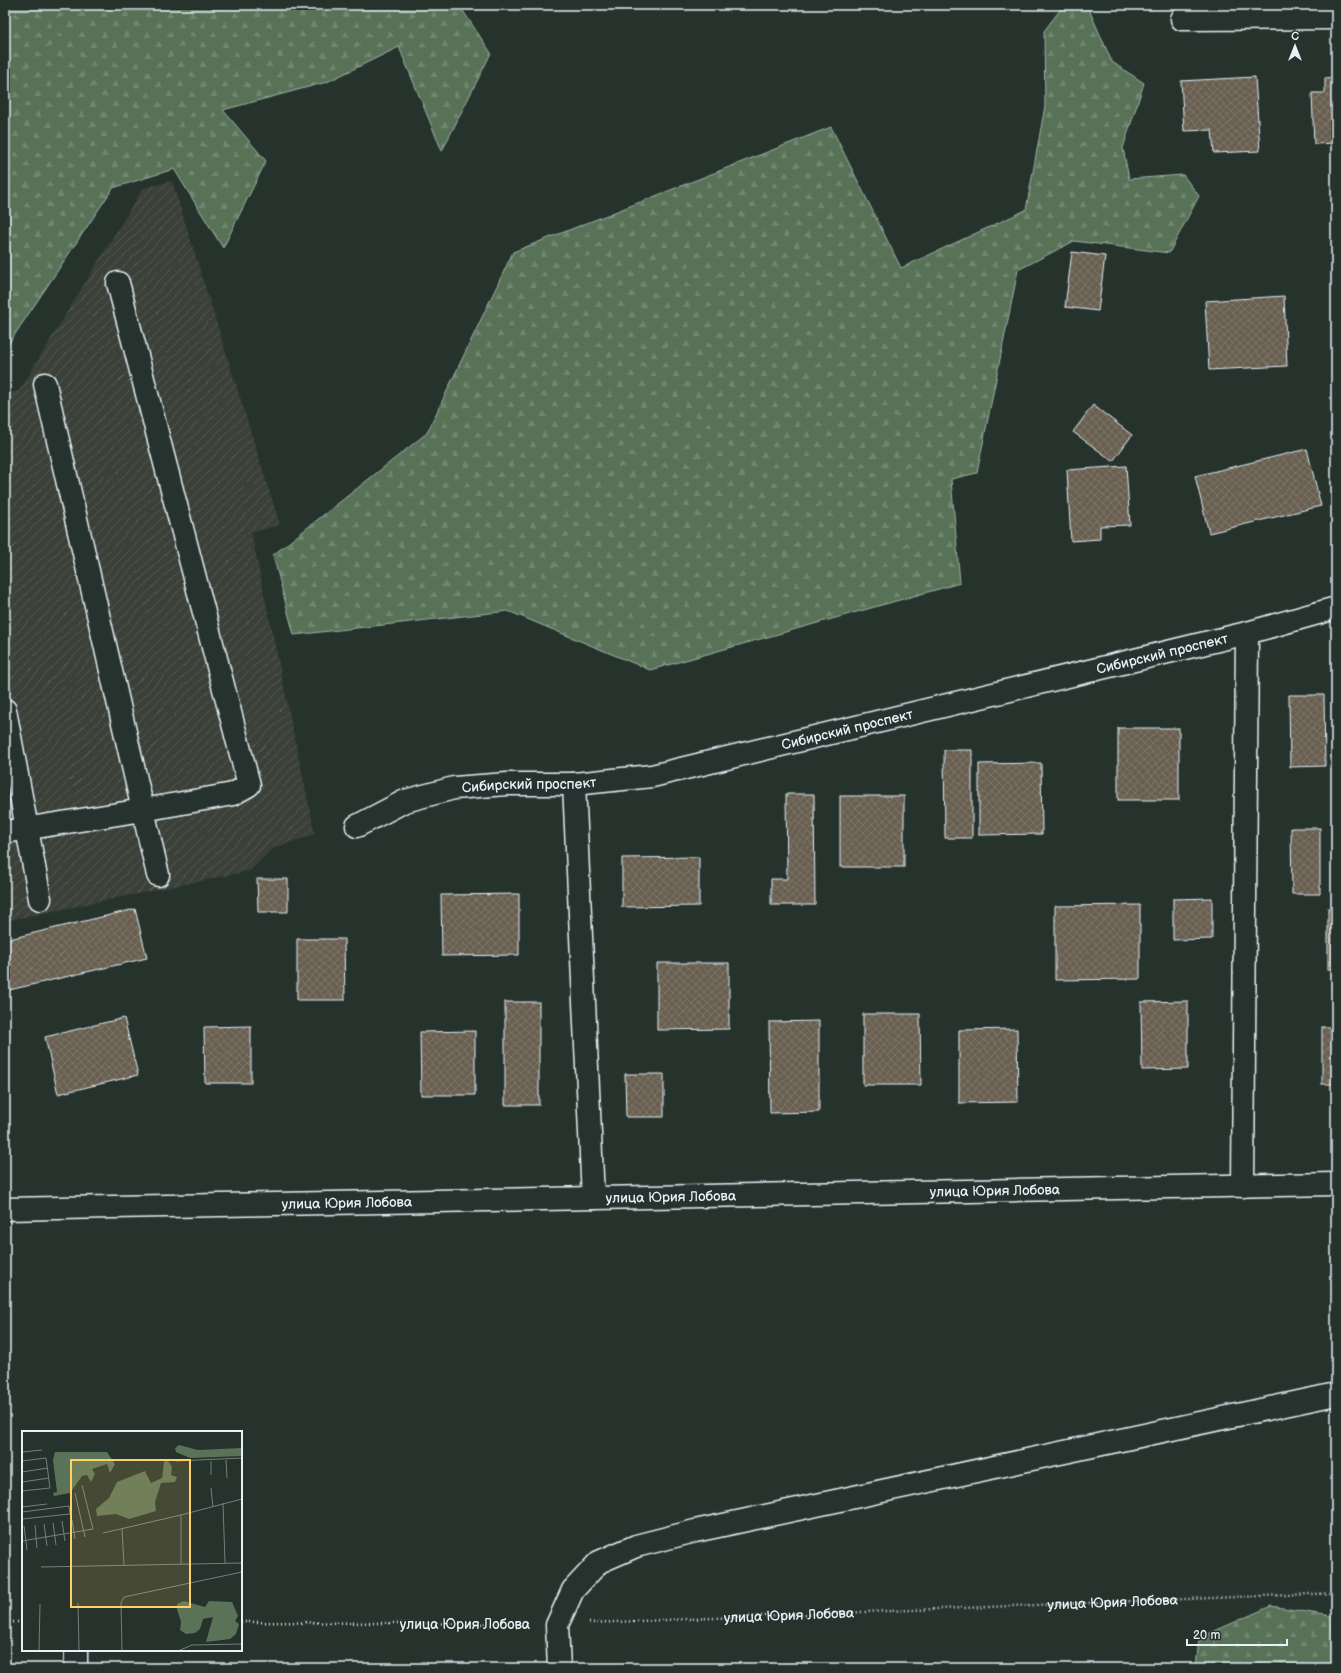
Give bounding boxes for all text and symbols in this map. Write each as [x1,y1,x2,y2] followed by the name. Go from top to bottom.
[1275,26,1315,66] north arrow
[1291,30,1299,43] text: С
[1095,630,1230,678] street label: Сибирский проспект
[780,705,915,754] street label: Сибирский проспект
[461,774,598,796] street label: Сибирский проспект
[929,1181,1061,1201] street label: улица Юрия Лобова
[606,1187,737,1207] street label: улица Юрия Лобова
[282,1193,413,1213] street label: улица Юрия Лобова
[22,1431,242,1651] inset map
[1047,1591,1179,1614] street label: улица Юрия Лобова
[723,1604,855,1627] street label: улица Юрия Лобова
[400,1616,531,1633] street label: улица Юрия Лобова
[1187,1621,1287,1647] scale bar
[1193,1628,1220,1643] text: 20 m

